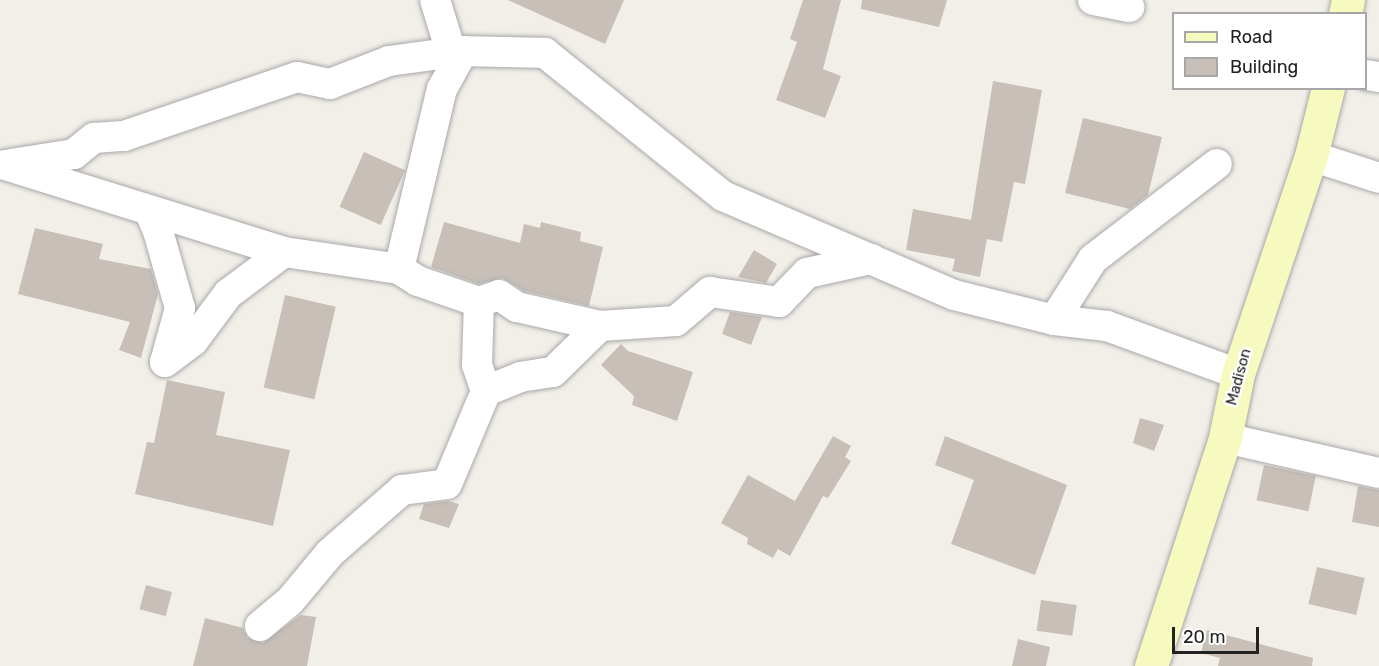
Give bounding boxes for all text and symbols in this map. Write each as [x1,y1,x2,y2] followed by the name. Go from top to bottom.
[1172,12,1367,90] legend
[1230,26,1273,48] text: Road
[1230,56,1298,78] text: Building
[1223,347,1255,407] street label: Madison
[1175,615,1262,653] scale bar
[1183,626,1225,648] text: 20 m

